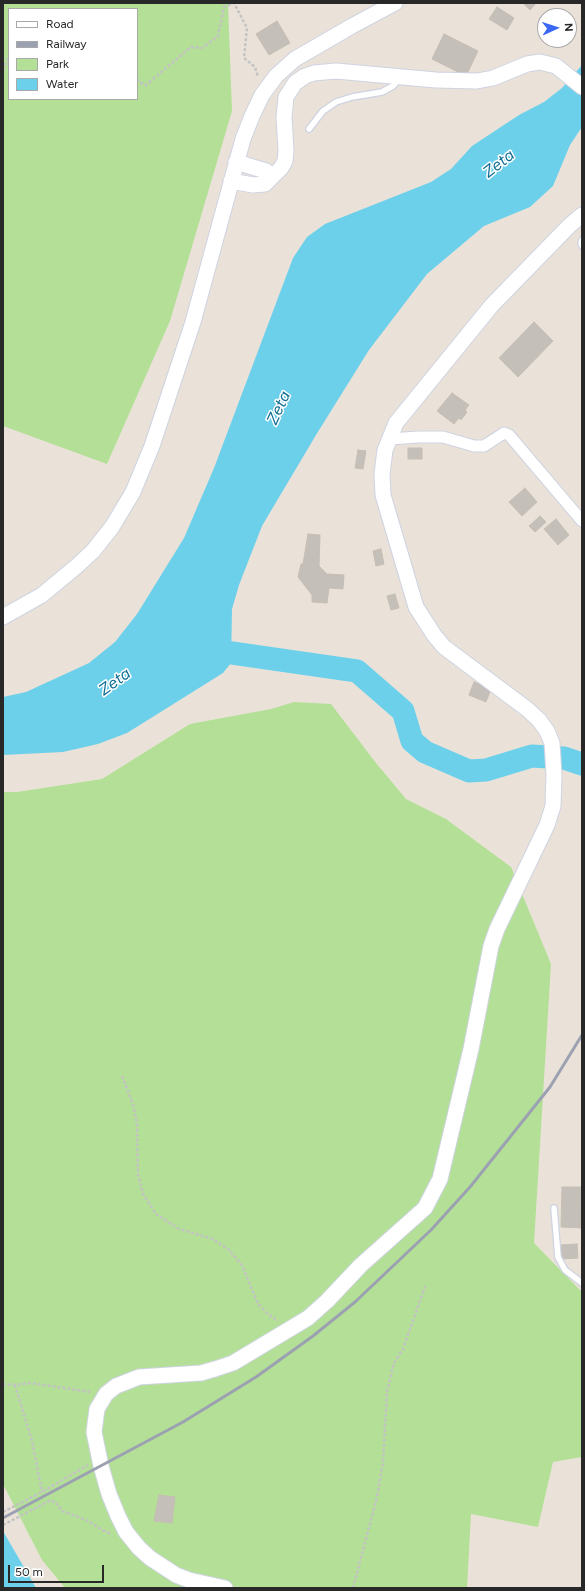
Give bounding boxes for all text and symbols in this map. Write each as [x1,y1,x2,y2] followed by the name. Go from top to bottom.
[8,8,138,100] legend
[537,8,577,48] north arrow
[46,17,74,31] text: Road
[562,23,575,32] text: N
[46,37,87,51] text: Railway
[46,57,69,71] text: Park
[46,77,78,91] text: Water
[479,146,519,182] water label: Zeta
[263,388,295,428] water label: Zeta
[95,664,135,700] water label: Zeta
[10,1557,106,1583] scale bar
[15,1565,43,1579] text: 50 m

